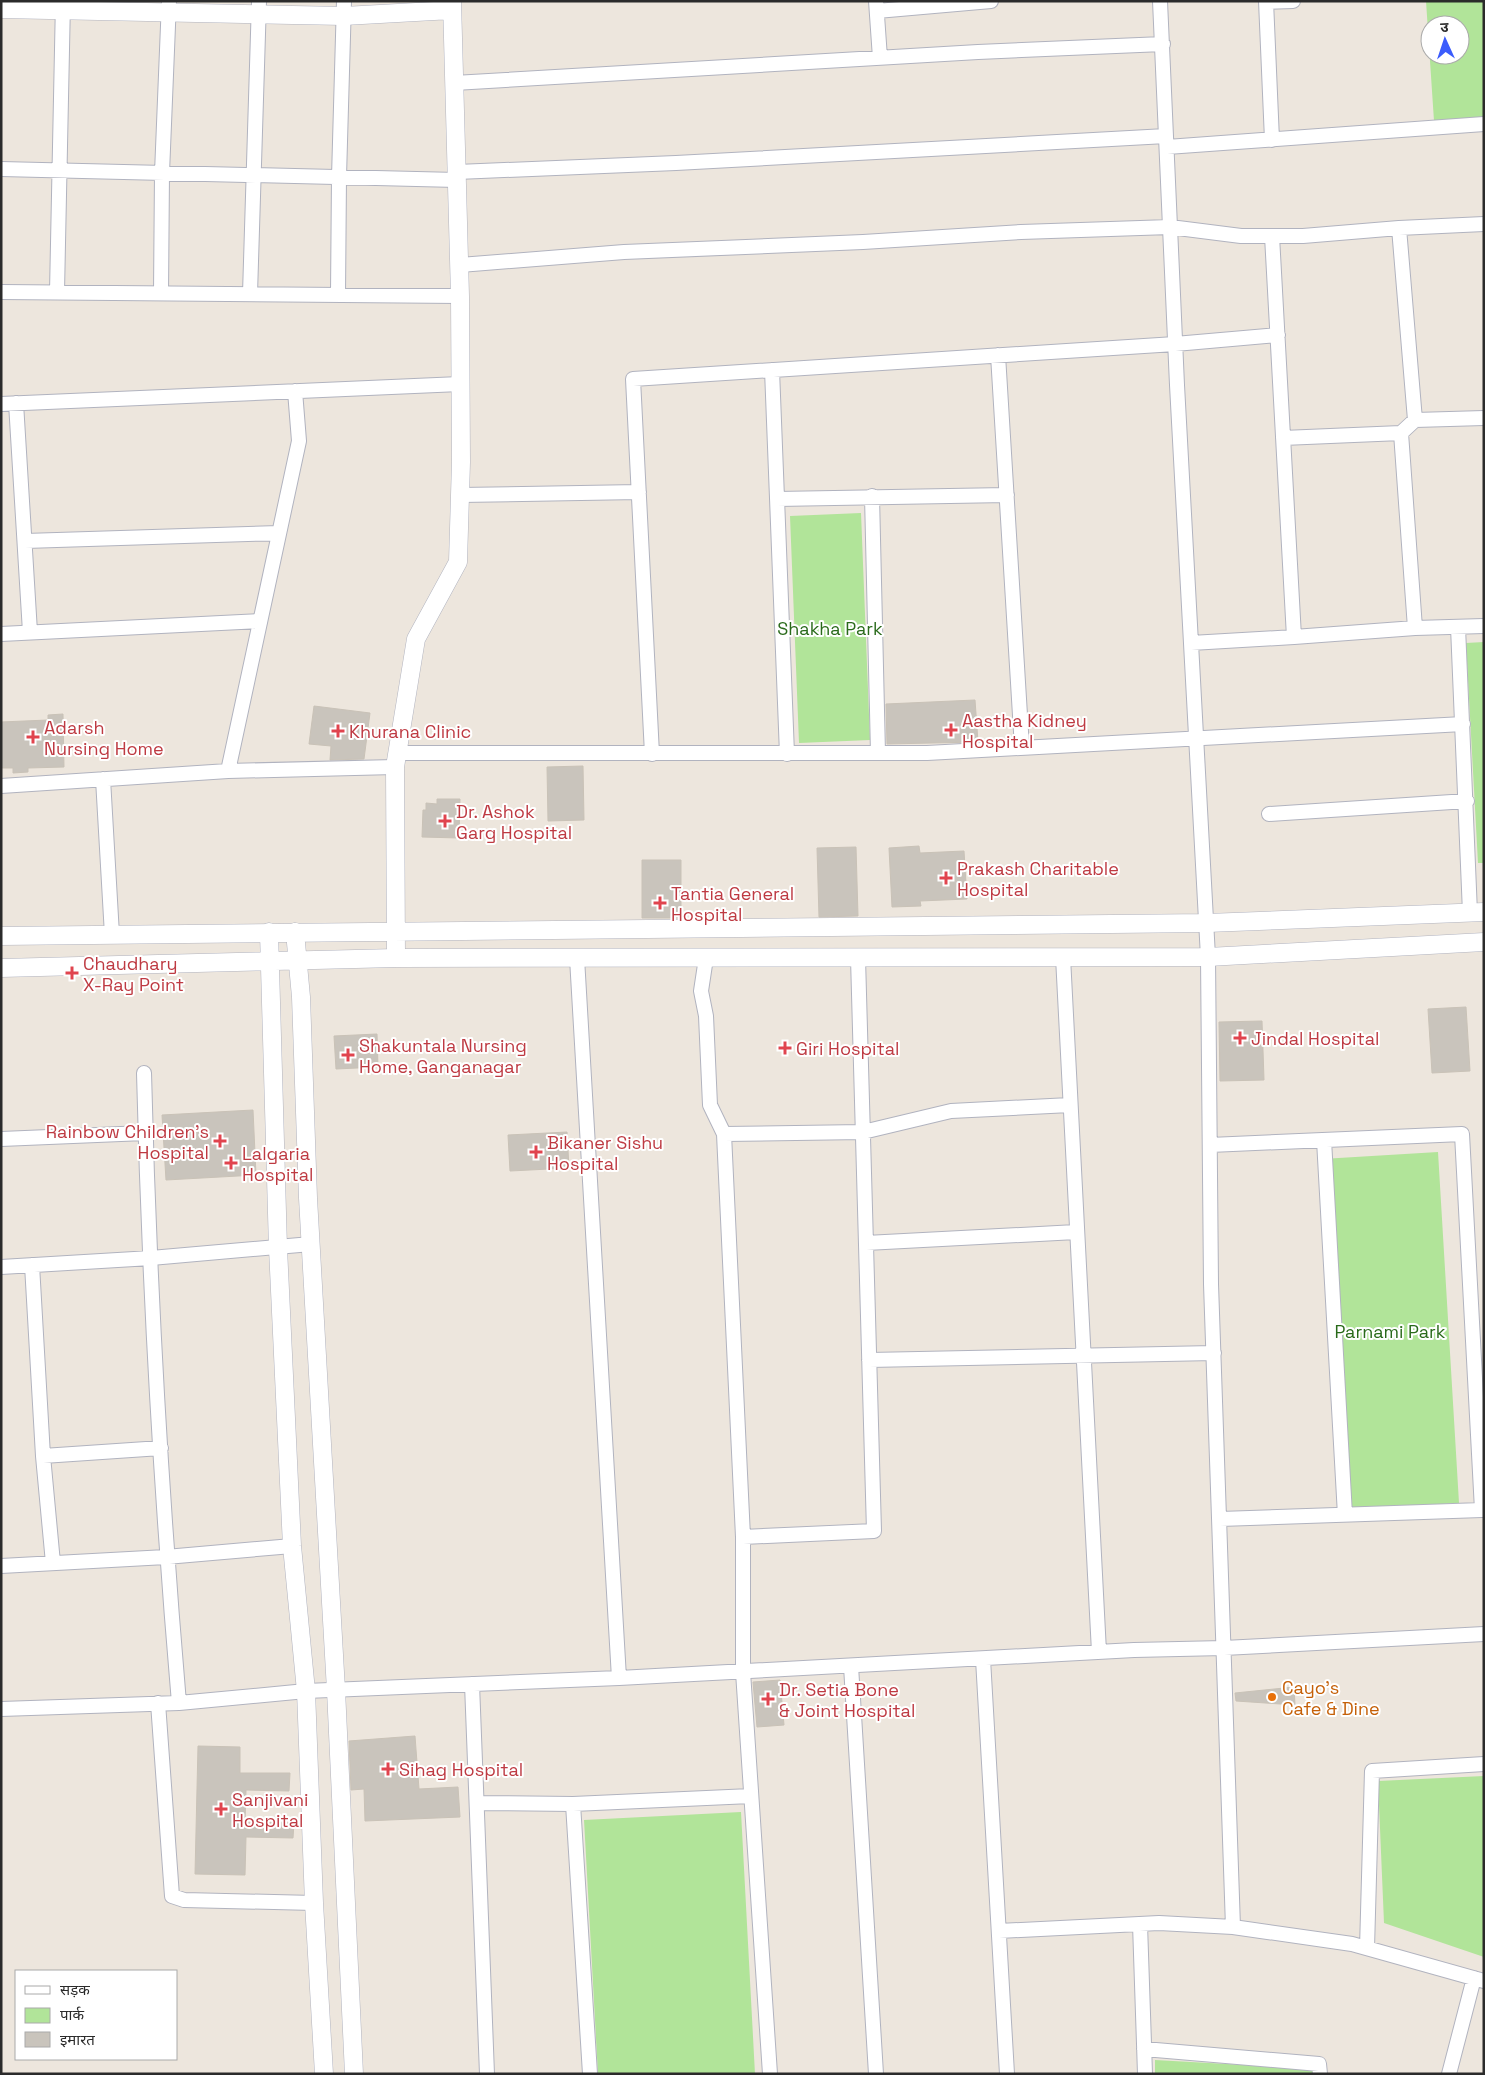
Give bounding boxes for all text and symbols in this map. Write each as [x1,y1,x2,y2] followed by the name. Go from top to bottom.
[1420,15,1470,65] north arrow
[1440,18,1450,36] text: उ
[777,617,883,640] park label: Shakha Park
[962,709,1087,753] place label: Aastha Kidney Hospital
[44,716,164,760] place label: Adarsh Nursing Home
[349,720,471,743] place label: Khurana Clinic
[944,723,958,737] marker: Aastha Kidney Hospital
[331,724,345,738] marker: Khurana Clinic
[26,730,40,744] marker: Adarsh Nursing Home
[456,800,572,844] place label: Dr. Ashok Garg Hospital
[438,814,452,828] marker: Dr. Ashok Garg Hospital
[957,857,1119,901] place label: Prakash Charitable Hospital
[939,871,953,885] marker: Prakash Charitable Hospital
[671,882,794,926] place label: Tantia General Hospital
[653,896,667,910] marker: Tantia General Hospital
[83,952,184,996] place label: Chaudhary X-Ray Point
[65,966,79,980] marker: Chaudhary X-Ray Point
[1251,1027,1380,1050] place label: Jindal Hospital
[1233,1031,1247,1045] marker: Jindal Hospital
[359,1034,527,1078] place label: Shakuntala Nursing Home, Ganganagar
[796,1037,900,1060] place label: Giri Hospital
[778,1041,792,1055] marker: Giri Hospital
[341,1048,355,1062] marker: Shakuntala Nursing Home, Ganganagar
[46,1120,209,1164] place label: Rainbow Children's Hospital
[547,1131,663,1175] place label: Bikaner Sishu Hospital
[213,1134,227,1148] marker: Rainbow Children's Hospital
[242,1142,313,1186] place label: Lalgaria Hospital
[529,1145,543,1159] marker: Bikaner Sishu Hospital
[224,1156,238,1170] marker: Lalgaria Hospital
[1334,1320,1446,1343] park label: Parnami Park
[1282,1676,1380,1720] place label: Cayo's Cafe & Dine
[779,1678,915,1722] place label: Dr. Setia Bone & Joint Hospital
[1266,1691,1278,1703] marker: Cayo's Cafe & Dine
[761,1692,775,1706] marker: Dr. Setia Bone & Joint Hospital
[399,1758,523,1781] place label: Sihag Hospital
[381,1762,395,1776] marker: Sihag Hospital
[232,1788,309,1832] place label: Sanjivani Hospital
[214,1802,228,1816] marker: Sanjivani Hospital
[15,1970,178,2060] legend
[60,1980,90,1999] text: सड़क
[60,2005,84,2024] text: पार्क
[60,2030,95,2049] text: इमारत

